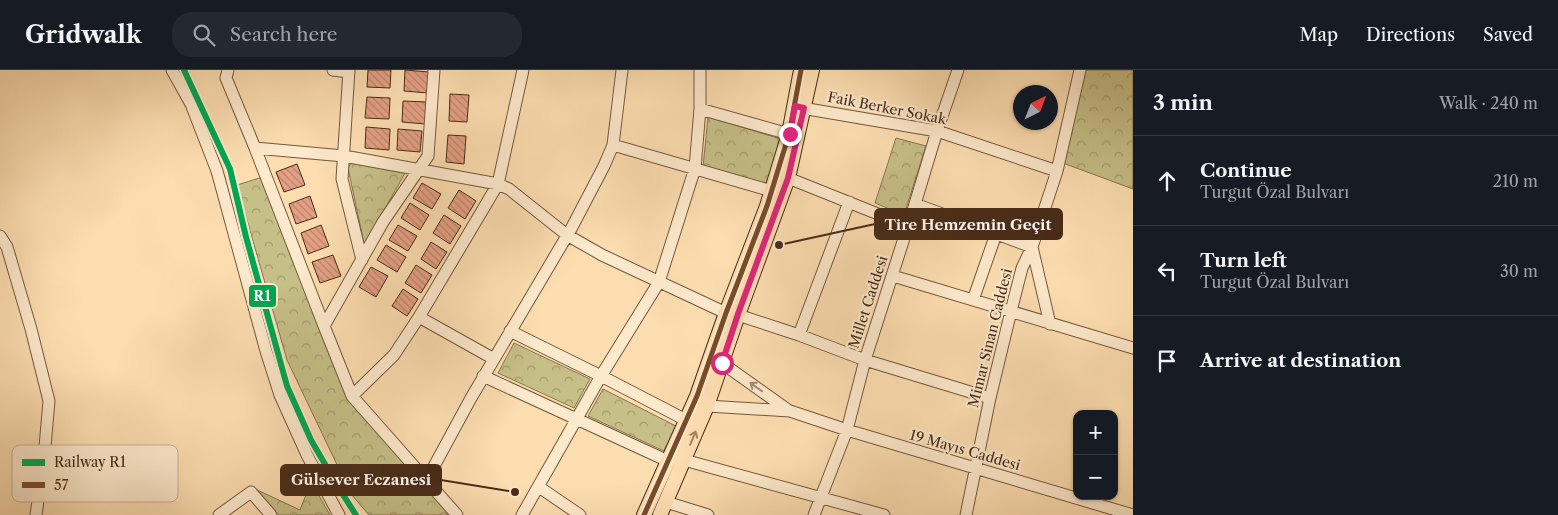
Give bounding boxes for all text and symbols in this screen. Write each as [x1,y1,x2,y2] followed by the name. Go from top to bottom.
[172,12,522,57] search box
[25,20,142,49] text: Gridwalk
[190,21,218,49] icon: search
[230,23,338,46] text: Search here
[1299,24,1338,46] text: Map
[1366,24,1455,46] text: Directions
[1483,24,1533,46] text: Saved
[1013,85,1058,130] north arrow
[826,88,949,128] street label: Faik Berker Sokak
[1153,90,1213,115] text: 3 min
[1439,93,1538,113] text: Walk · 240 m
[779,123,802,146] route end
[1200,159,1292,182] text: Continue
[1153,167,1181,195] icon: ahead
[1493,171,1538,191] text: 210 m
[1200,182,1349,202] text: Turgut Özal Bulvarı
[875,209,1062,239] callout: Tire Hemzemin Geçit
[885,215,1051,234] text: Tire Hemzemin Geçit
[1200,249,1287,272] text: Turn left
[845,253,891,351] street label: Millet Caddesi
[1153,257,1181,285] icon: left
[1500,261,1538,281] text: 30 m
[964,266,1016,410] street label: Mimar Sinan Caddesi
[1200,272,1349,292] text: Turgut Özal Bulvarı
[248,284,277,308] line badge: R1
[253,287,271,305] text: R1
[1153,347,1181,375] icon: arrive
[1200,349,1401,372] text: Arrive at destination
[711,352,734,375] route start
[749,382,763,392] one-way arrow
[1073,410,1118,500] map controls
[1073,410,1118,455] button: +
[908,426,1022,474] street label: 19 Mayıs Caddesi
[689,431,698,446] one-way arrow
[12,445,178,502] legend
[54,453,126,471] text: Railway R1
[1073,455,1118,500] button: −
[281,465,441,495] callout: Gülsever Eczanesi
[291,470,432,489] text: Gülsever Eczanesi
[54,476,69,494] text: 57

